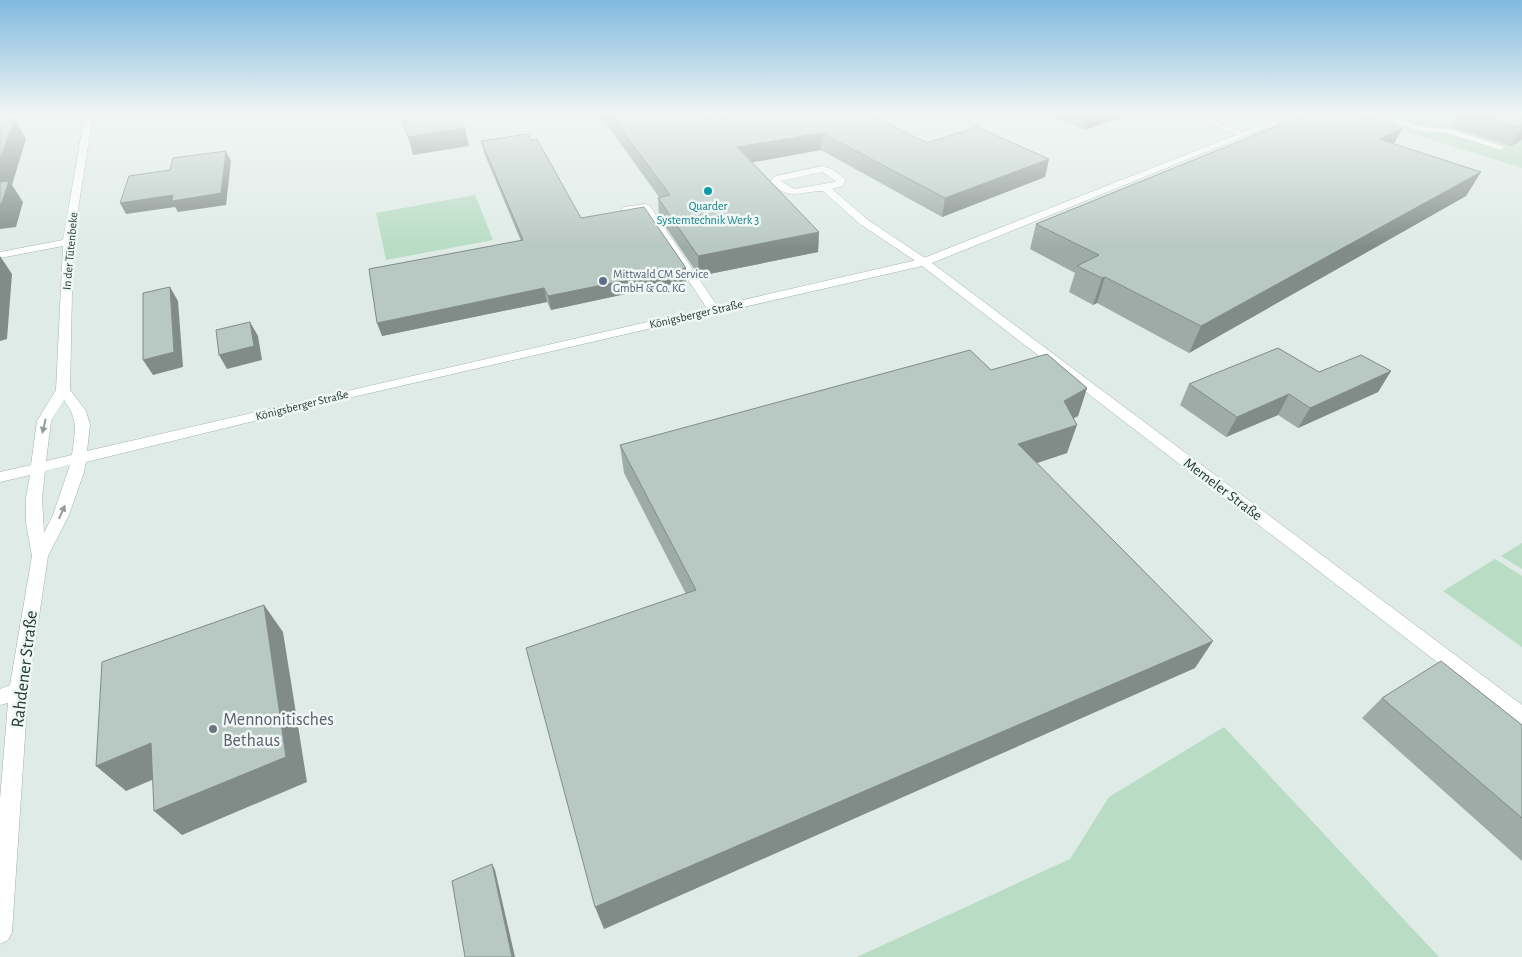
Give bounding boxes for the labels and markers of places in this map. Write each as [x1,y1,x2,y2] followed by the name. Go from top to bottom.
[702,185,714,197] marker: Quarder Systemtechnik Werk 3
[657,200,759,227] place label: Quarder Systemtechnik Werk 3
[613,268,708,294] place label: Mittwald CM Service GmbH & Co. KG
[597,275,609,287] marker: Mittwald CM Service GmbH & Co. KG
[223,711,334,750] place label: Mennonitisches Bethaus
[207,723,219,735] marker: Mennonitisches Bethaus

